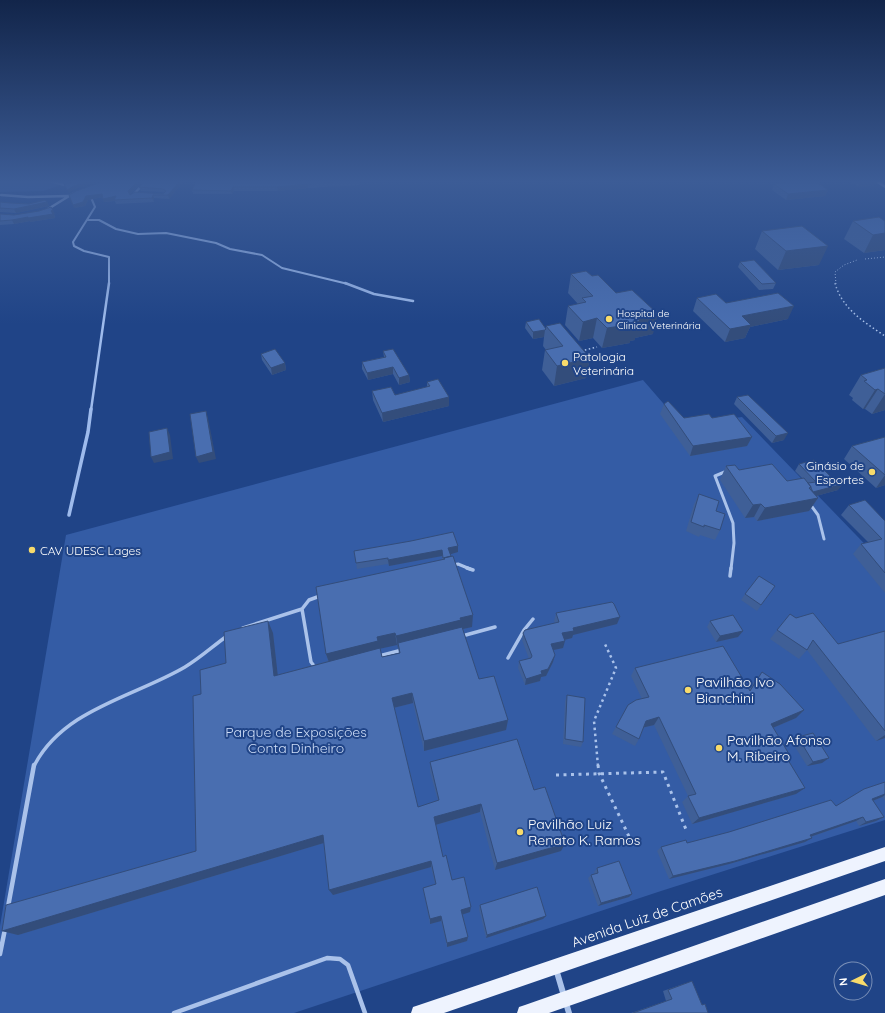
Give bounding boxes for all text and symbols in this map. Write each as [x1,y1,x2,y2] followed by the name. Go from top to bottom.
[617,307,701,332] place label: Hospital de Clinica Veterinária
[604,314,614,324] marker: Hospital de Clinica Veterinária
[573,349,634,378] place label: Patologia Veterinária
[560,358,570,368] marker: Patologia Veterinária
[806,458,864,487] place label: Ginásio de Esportes
[867,467,877,477] marker: Ginásio de Esportes
[40,543,141,558] place label: CAV UDESC Lages
[27,545,37,555] marker: CAV UDESC Lages
[696,673,774,707] place label: Pavilhão Ivo Bianchini
[683,685,693,695] marker: Pavilhão Ivo Bianchini
[225,723,367,757] park label: Parque de Exposições Conta Dinheiro
[727,731,831,765] place label: Pavilhão Afonso M. Ribeiro
[714,743,724,753] marker: Pavilhão Afonso M. Ribeiro
[528,815,640,849] place label: Pavilhão Luiz Renato K. Ramos
[515,827,525,837] marker: Pavilhão Luiz Renato K. Ramos
[569,883,725,951] street label: Avenida Luiz de Camões
[833,961,873,1001] north arrow
[836,977,850,987] text: N

